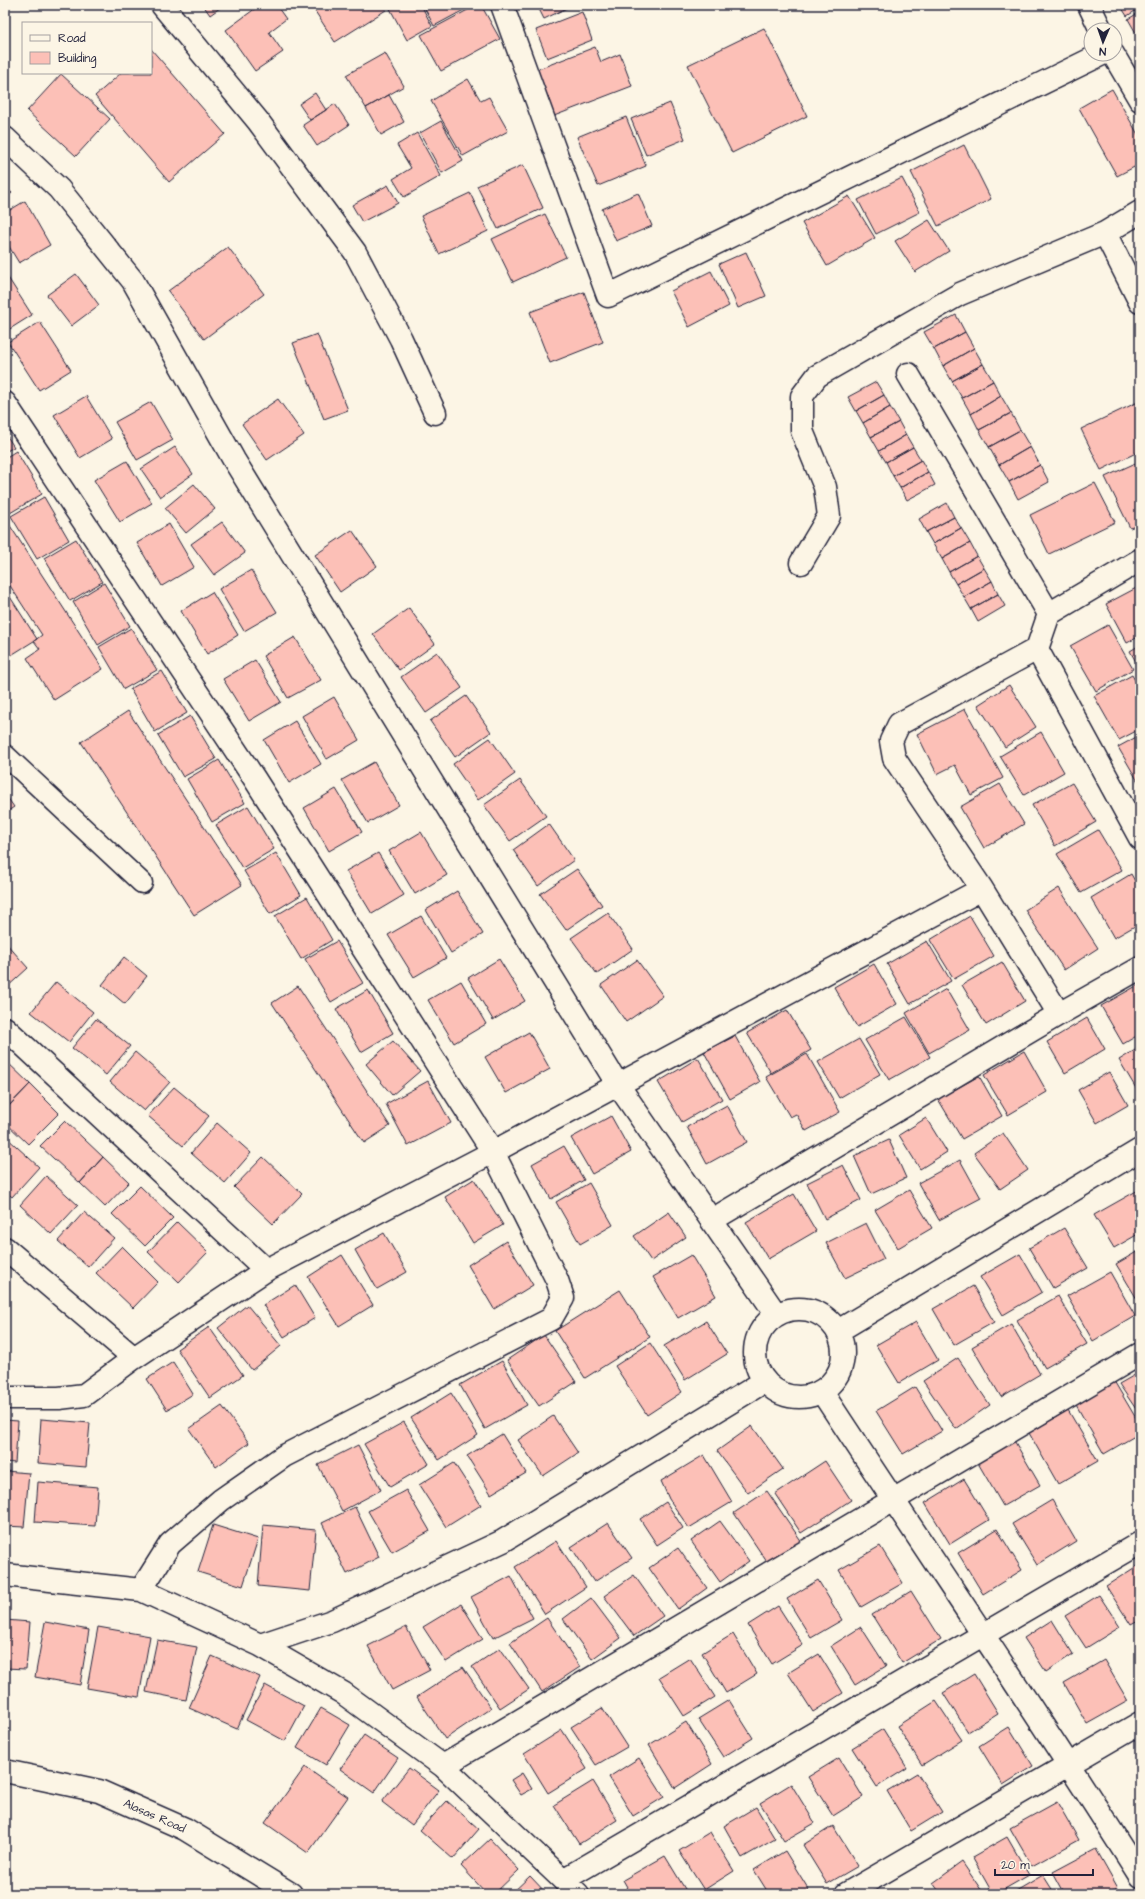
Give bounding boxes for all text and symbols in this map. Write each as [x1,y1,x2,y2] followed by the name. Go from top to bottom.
[22,22,152,74] legend
[1083,22,1123,62] north arrow
[58,30,86,47] text: Road
[1099,44,1106,59] text: N
[58,50,96,68] text: Building
[121,1795,188,1837] street label: Alasas Road
[995,1851,1093,1877] scale bar
[1001,1857,1030,1874] text: 20 m

